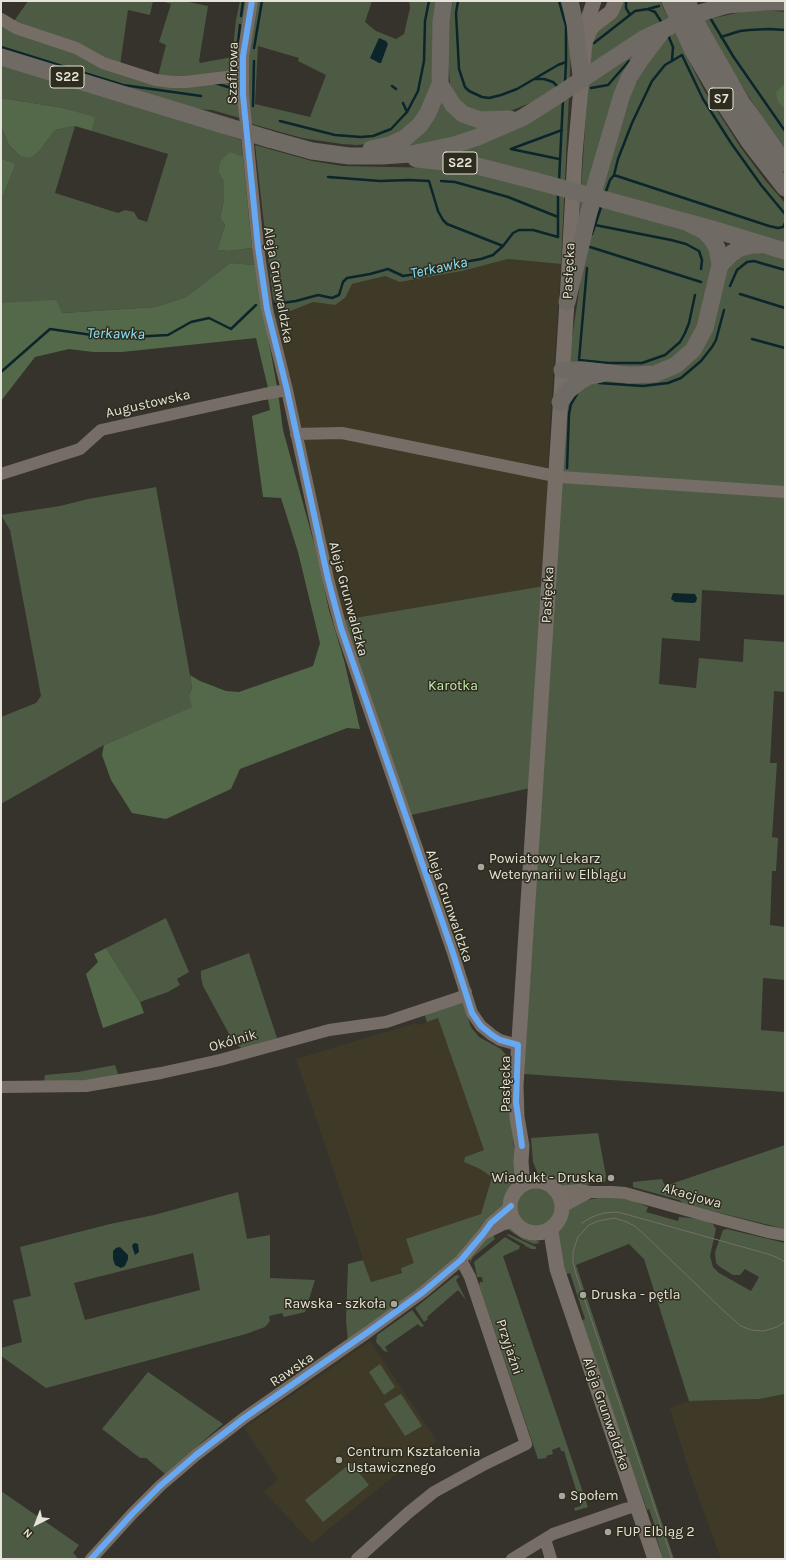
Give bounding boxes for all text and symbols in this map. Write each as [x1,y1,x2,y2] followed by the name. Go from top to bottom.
[224,42,242,104] street label: Szafirowa
[50,66,84,88] road number: S22
[709,88,733,110] road number: S7
[443,152,477,174] road number: S22
[259,225,297,345] street label: Aleja Grunwaldzka
[559,242,579,300] street label: Pasłęcka
[409,253,469,283] water label: Terkawka
[87,324,145,344] water label: Terkawka
[104,386,192,422] street label: Augustowska
[325,540,371,658] street label: Aleja Grunwaldzka
[538,566,558,624] street label: Pasłęcka
[428,678,478,694] park label: Karotka
[422,848,476,964] street label: Aleja Grunwaldzka
[489,851,627,884] place label: Powiatowy Lekarz Weterynarii w Elblągu
[476,862,486,872] marker: Powiatowy Lekarz Weterynarii w Elblągu
[207,1026,259,1056] street label: Okólnik
[498,1056,514,1112] street label: Pasłęcka
[491,1170,603,1186] place label: Wiadukt - Druska
[606,1173,616,1183] marker: Wiadukt - Druska
[660,1180,724,1212] street label: Akacjowa
[591,1287,681,1303] place label: Druska - pętla
[578,1290,588,1300] marker: Druska - pętla
[284,1296,386,1312] place label: Rawska - szkoła
[389,1299,399,1309] marker: Rawska - szkoła
[492,1317,526,1377] street label: Przyjaźni
[267,1349,317,1391] street label: Rawska
[579,1356,633,1472] street label: Aleja Grunwaldzka
[347,1444,481,1476] place label: Centrum Kształcenia Ustawicznego
[334,1455,344,1465] marker: Centrum Kształcenia Ustawicznego
[570,1488,619,1504] place label: Społem
[557,1491,567,1501] marker: Społem
[16,1504,56,1544] north arrow
[616,1524,695,1540] place label: FUP Elbląg 2
[20,1526,35,1541] text: N
[603,1527,613,1537] marker: FUP Elbląg 2

